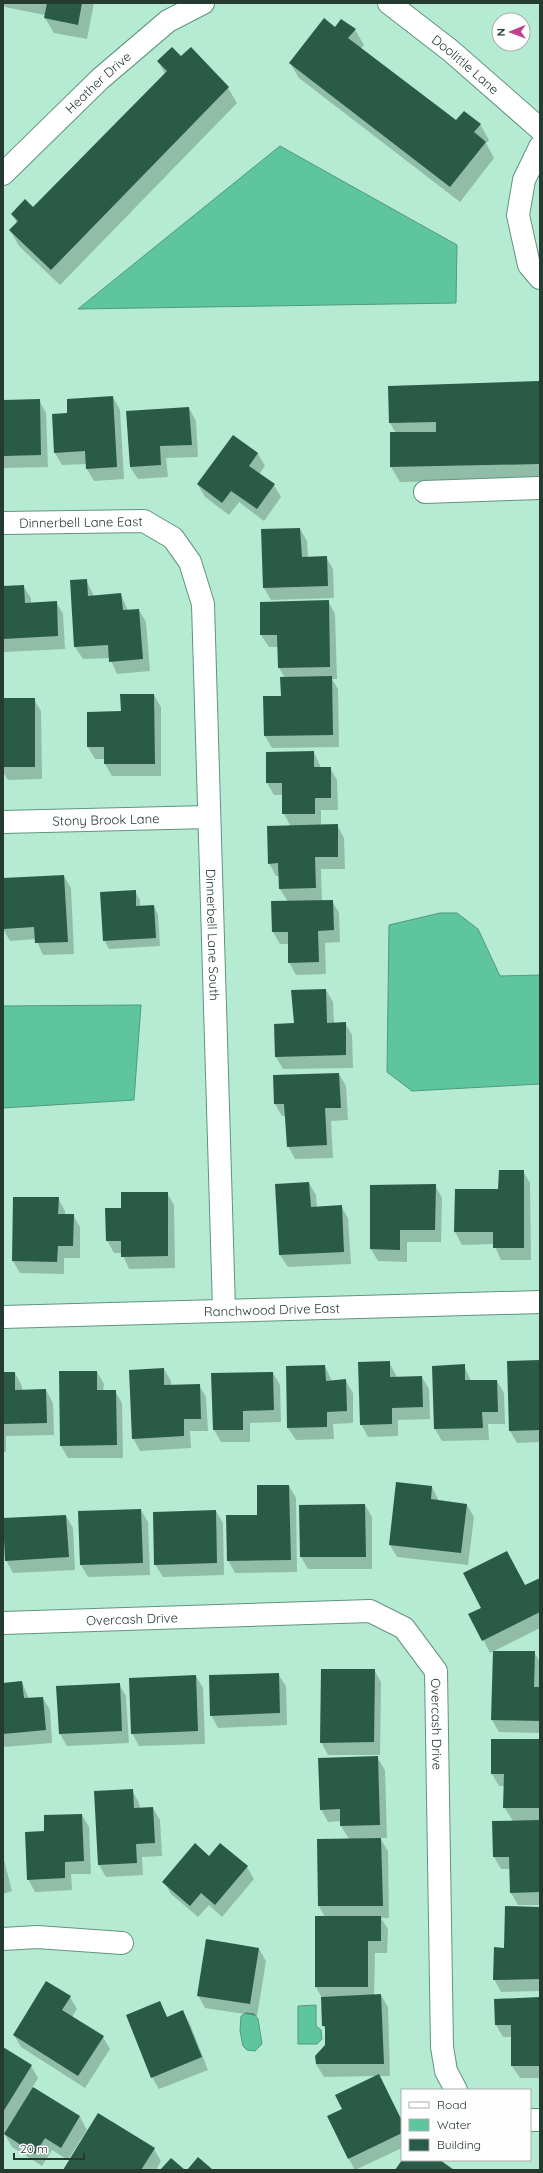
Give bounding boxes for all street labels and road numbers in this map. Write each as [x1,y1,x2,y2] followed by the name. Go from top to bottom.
[429,31,502,97] street label: Doolittle Lane
[62,48,134,117] street label: Heather Drive
[19,513,143,531] street label: Dinnerbell Lane East
[52,810,160,829] street label: Stony Brook Lane
[203,869,223,1001] street label: Dinnerbell Lane South
[204,1300,340,1319] street label: Ranchwood Drive East
[86,1609,178,1628] street label: Overcash Drive
[428,1678,446,1770] street label: Overcash Drive

